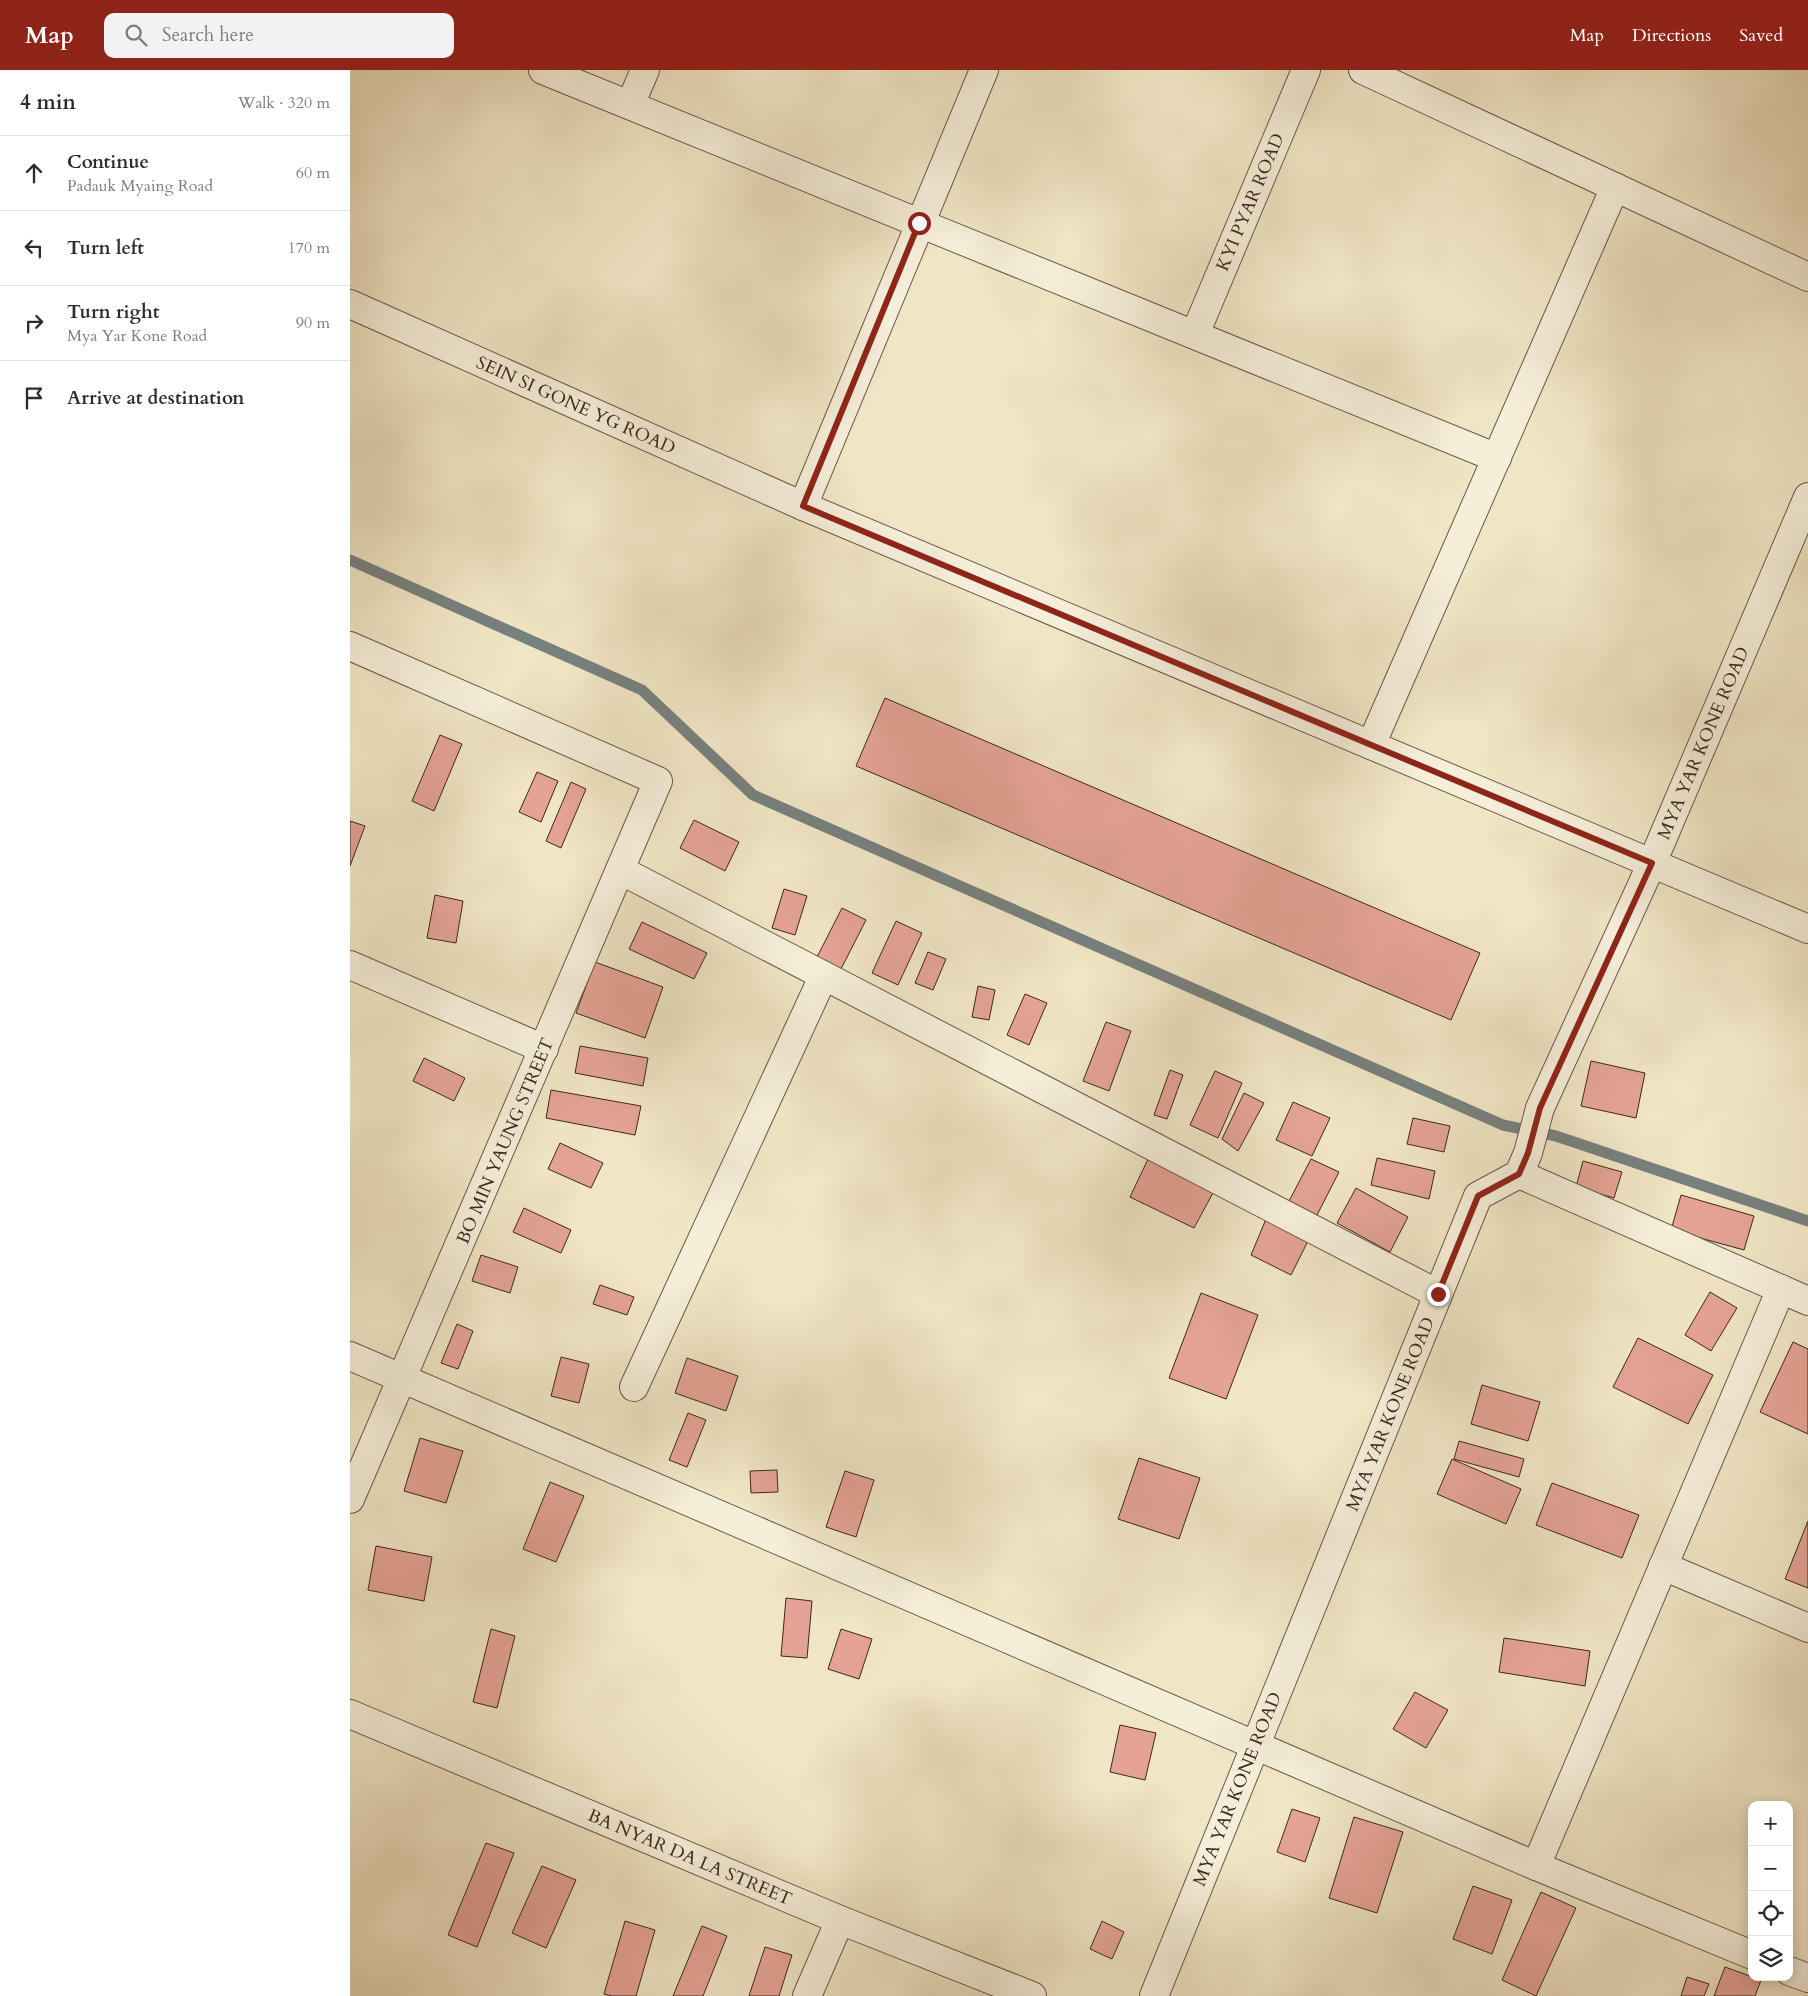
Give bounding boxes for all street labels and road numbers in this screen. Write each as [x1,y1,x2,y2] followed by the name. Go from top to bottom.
[1210,129,1291,275] street label: KYI PYAR ROAD
[472,350,679,461] street label: SEIN SI GONE YG ROAD
[1651,643,1755,843] street label: MYA YAR KONE ROAD
[451,1034,560,1248] street label: BO MIN YAUNG STREET
[1340,1313,1441,1515] street label: MYA YAR KONE ROAD
[1187,1688,1288,1890] street label: MYA YAR KONE ROAD
[584,1803,796,1912] street label: BA NYAR DA LA STREET

